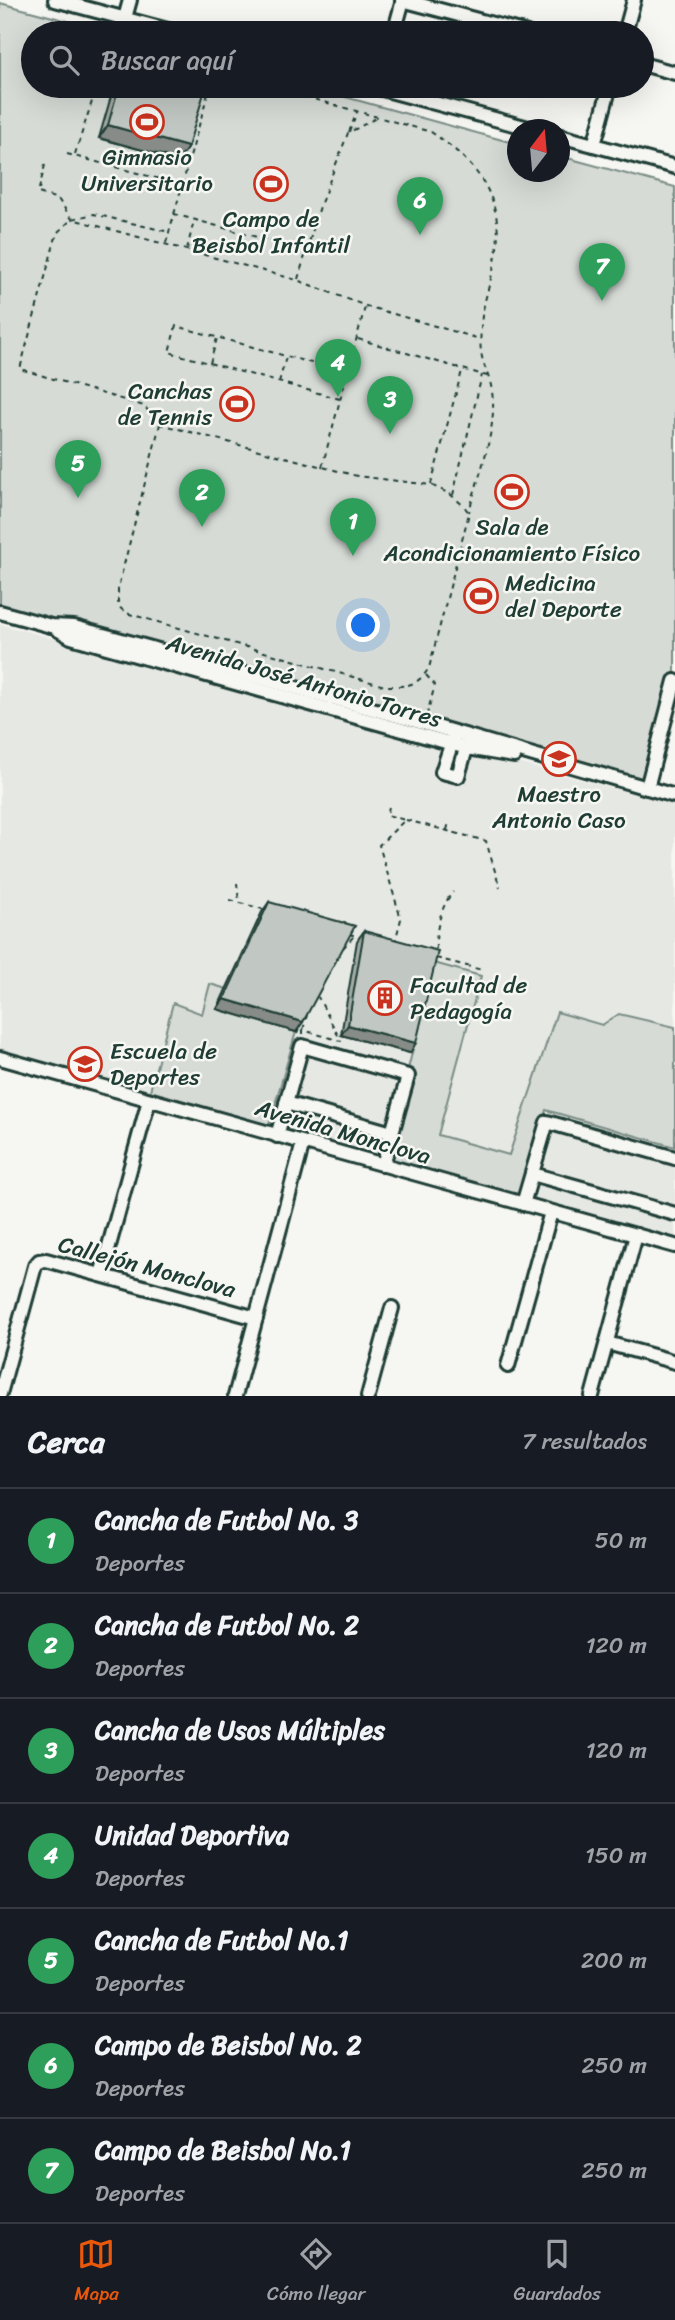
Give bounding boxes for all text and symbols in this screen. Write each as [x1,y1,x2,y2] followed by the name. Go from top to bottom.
[21,21,654,98] search box
[101,37,234,83] text: Buscar aquí
[45,41,83,79] icon: search
[128,103,166,141] sports icon: Gimnasio Universitario
[507,119,570,182] north arrow
[81,137,213,204] place label: Gimnasio Universitario
[252,165,290,203] sports icon: Campo de Beisbol Infantil
[397,177,443,235] pin: 6
[192,199,350,266] place label: Campo de Beisbol Infantil
[579,243,625,301] pin: 7
[315,339,361,397] pin: 4
[118,371,212,438] place label: Canchas de Tennis
[367,376,413,434] pin: 3
[218,385,256,423] sports icon: Canchas de Tennis
[55,440,101,498] pin: 5
[179,469,225,527] pin: 2
[493,473,531,511] sports icon: Sala de Acondicionamiento Físico
[330,498,376,556] pin: 1
[383,507,640,574] place label: Sala de Acondicionamiento Físico
[505,563,622,630] place label: Medicina del Deporte
[462,577,500,615] sports icon: Medicina del Deporte
[346,608,380,642] your location
[160,622,447,740] street label: Avenida José Antonio Torres
[540,740,578,778] school or university icon: Maestro Antonio Caso
[491,774,626,841] place label: Maestro Antonio Caso
[410,965,527,1032] place label: Facultad de Pedagogía
[366,979,404,1017] building icon: Facultad de Pedagogía
[110,1031,217,1098] place label: Escuela de Deportes
[66,1045,104,1083] school or university icon: Escuela de Deportes
[249,1087,436,1177] street label: Avenida Monclova
[54,1224,241,1310] street label: Callejón Monclova
[28,1415,104,1469] text: Cerca
[522,1421,647,1462] text: 7 resultados
[95,1497,358,1543] text: Cancha de Futbol No. 3
[46,1520,56,1561] text: 1
[595,1520,647,1561] text: 50 m
[95,1543,185,1584] text: Deportes
[95,1602,359,1648] text: Cancha de Futbol No. 2
[44,1625,58,1666] text: 2
[586,1625,647,1666] text: 120 m
[95,1648,185,1689] text: Deportes
[95,1707,385,1753] text: Cancha de Usos Múltiples
[45,1730,57,1771] text: 3
[586,1730,647,1771] text: 120 m
[95,1753,185,1794] text: Deportes
[95,1812,289,1858] text: Unidad Deportiva
[44,1835,58,1876] text: 4
[585,1835,647,1876] text: 150 m
[95,1858,185,1899] text: Deportes
[95,1917,348,1963] text: Cancha de Futbol No.1
[44,1940,58,1981] text: 5
[581,1940,647,1981] text: 200 m
[95,1963,185,2004] text: Deportes
[95,2022,362,2068] text: Campo de Beisbol No. 2
[44,2045,58,2086] text: 6
[581,2045,647,2086] text: 250 m
[95,2068,185,2109] text: Deportes
[95,2127,351,2173] text: Campo de Beisbol No.1
[44,2150,58,2191] text: 7
[581,2150,647,2191] text: 250 m
[95,2173,185,2214] text: Deportes
[74,2235,119,2310] tab: Mapa
[267,2235,365,2310] tab: Cómo llegar
[514,2235,601,2310] tab: Guardados

